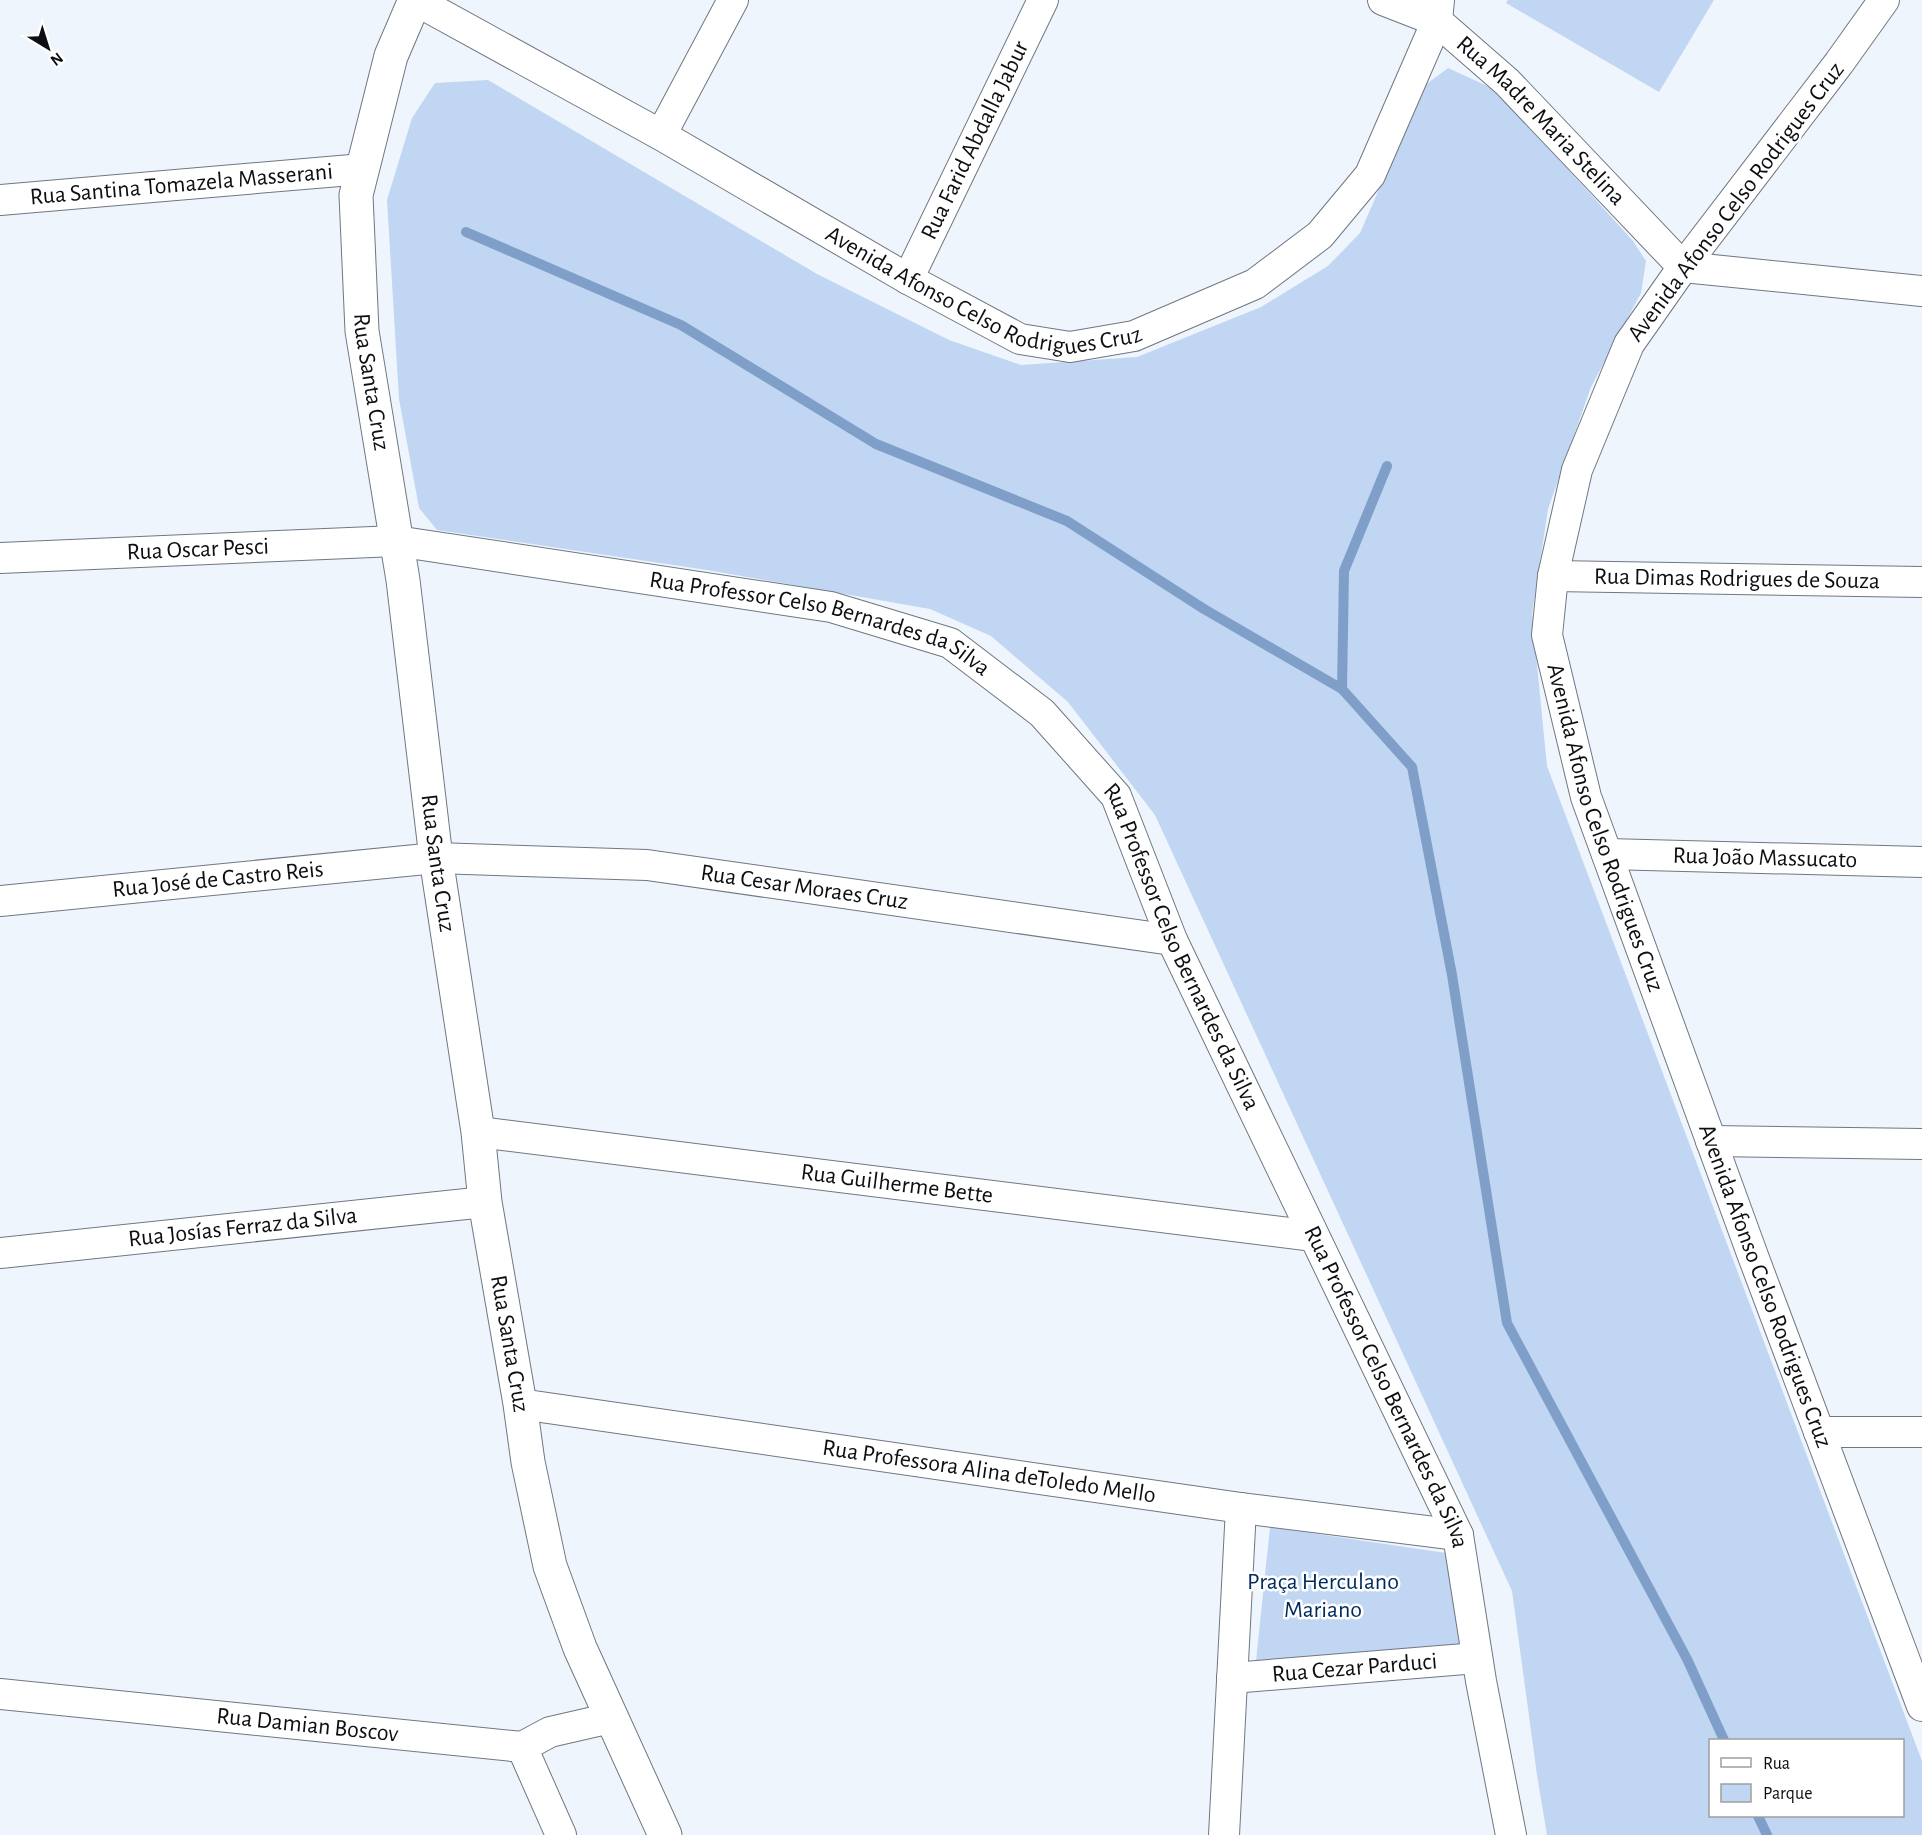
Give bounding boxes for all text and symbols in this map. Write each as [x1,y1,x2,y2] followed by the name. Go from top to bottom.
[18,18,78,78] north arrow
[1452,32,1630,210] street label: Rua Madre Maria Stelina
[917,37,1033,244] street label: Rua Farid Abdalla Jabur
[47,49,66,69] text: N
[1623,58,1849,346] street label: Avenida Afonso Celso Rodrigues Cruz
[29,160,334,209] street label: Rua Santina Tomazela Masserani
[822,222,1146,360] street label: Avenida Afonso Celso Rodrigues Cruz
[349,313,394,452] street label: Rua Santa Cruz
[126,534,269,565] street label: Rua Oscar Pesci
[1594,565,1880,593] street label: Rua Dimas Rodrigues de Souza
[648,568,994,681] street label: Rua Professor Celso Bernardes da Silva
[1542,661,1668,995] street label: Avenida Afonso Celso Rodrigues Cruz
[1099,779,1264,1114] street label: Rua Professor Celso Bernardes da Silva
[417,793,459,934] street label: Rua Santa Cruz
[1672,844,1858,872] street label: Rua João Massucato
[111,857,325,902] street label: Rua José de Castro Reis
[699,861,910,914] street label: Rua Cesar Moraes Cruz
[1694,1121,1836,1451] street label: Avenida Afonso Celso Rodrigues Cruz
[799,1160,994,1208] street label: Rua Guilherme Bette
[127,1204,358,1251] street label: Rua Josías Ferraz da Silva
[1299,1222,1472,1550] street label: Rua Professor Celso Bernardes da Silva
[486,1273,533,1414] street label: Rua Santa Cruz
[821,1436,1157,1508] street label: Rua Professora Alina deToledo Mello
[1247,1570,1399,1622] park label: Praça Herculano Mariano
[1271,1649,1438,1687] street label: Rua Cezar Parduci
[215,1704,400,1746] street label: Rua Damian Boscov
[1709,1739,1904,1817] legend
[1763,1755,1790,1773] text: Rua
[1763,1785,1812,1803] text: Parque

